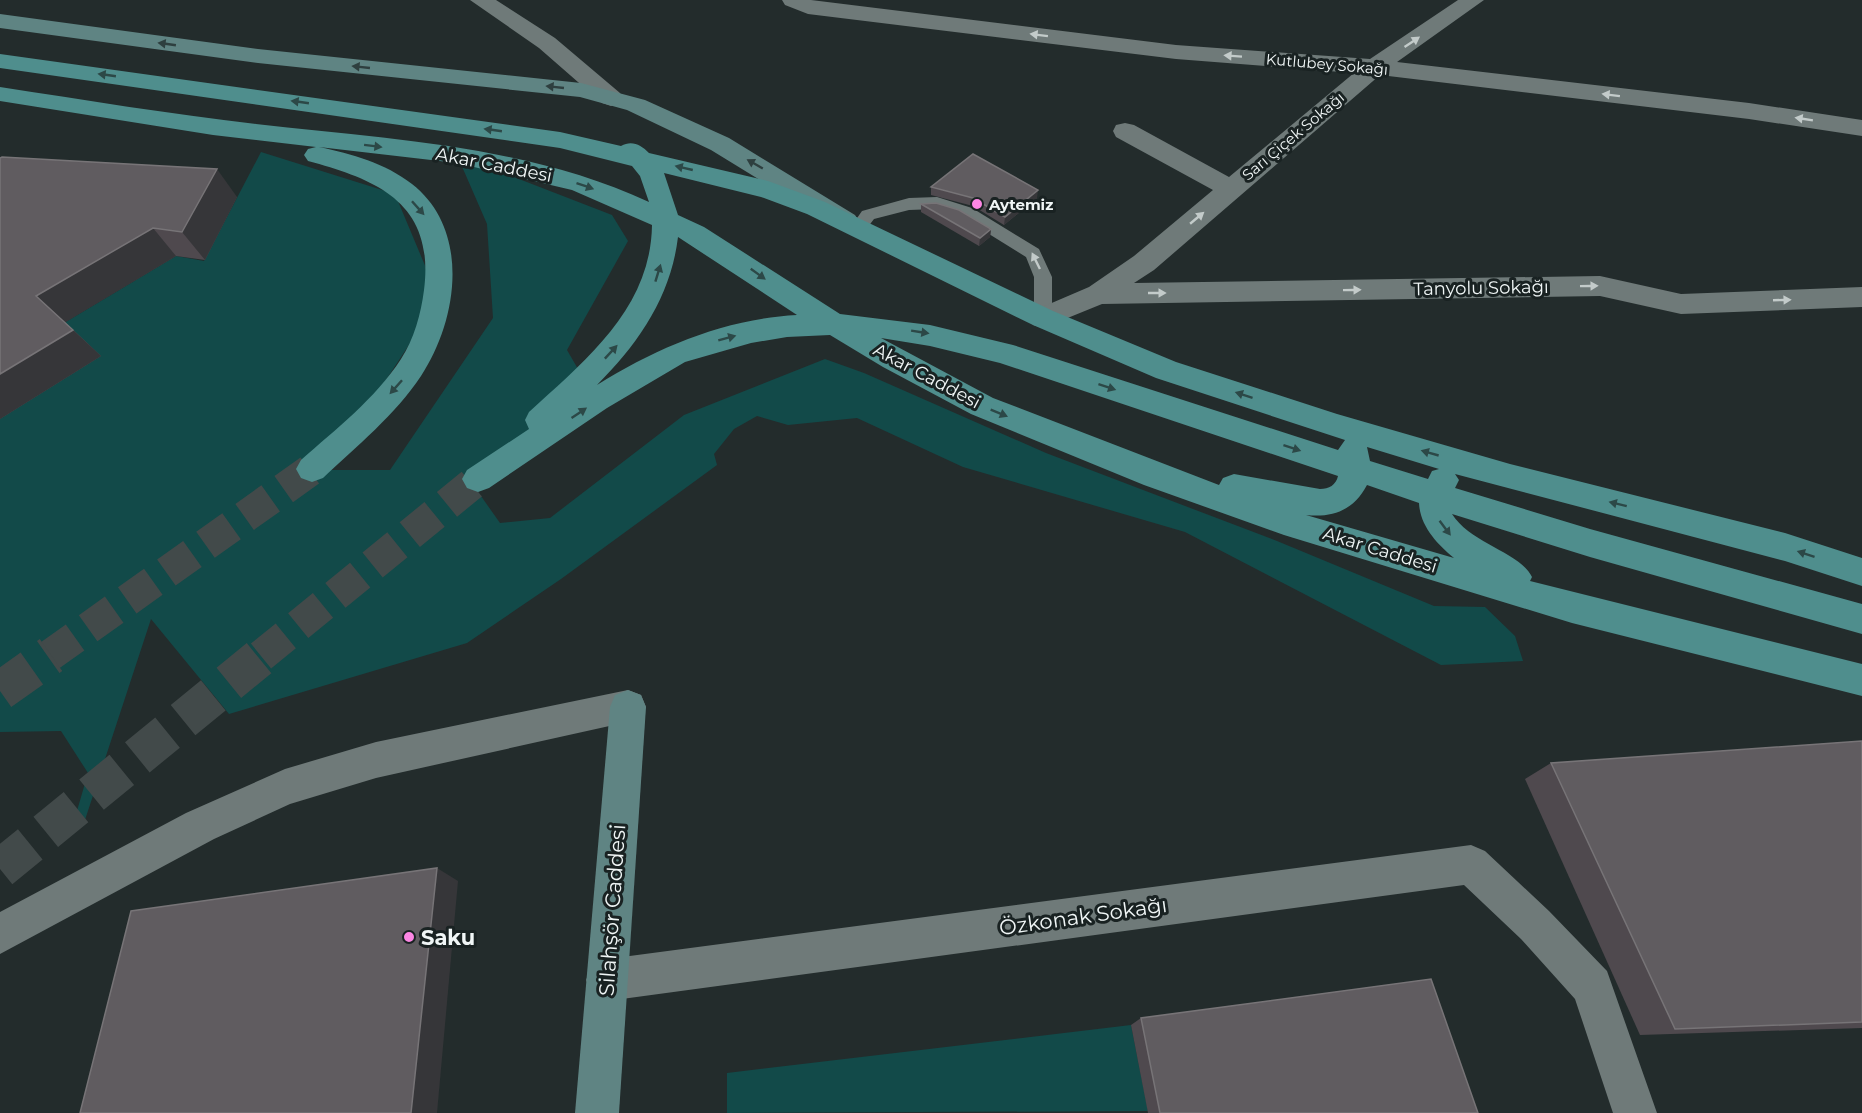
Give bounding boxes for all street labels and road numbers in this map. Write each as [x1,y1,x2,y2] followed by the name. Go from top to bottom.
[1265,49,1389,79] street label: Kutlubey Sokağı
[1238,88,1348,184] street label: Sarı Çiçek Sokağı
[434,143,554,187] street label: Akar Caddesi
[1413,276,1549,300] street label: Tanyolu Sokağı
[870,339,984,413] street label: Akar Caddesi
[1320,522,1440,578] street label: Akar Caddesi
[594,823,630,997] street label: Silahşör Caddesi
[998,892,1168,940] street label: Özkonak Sokağı

